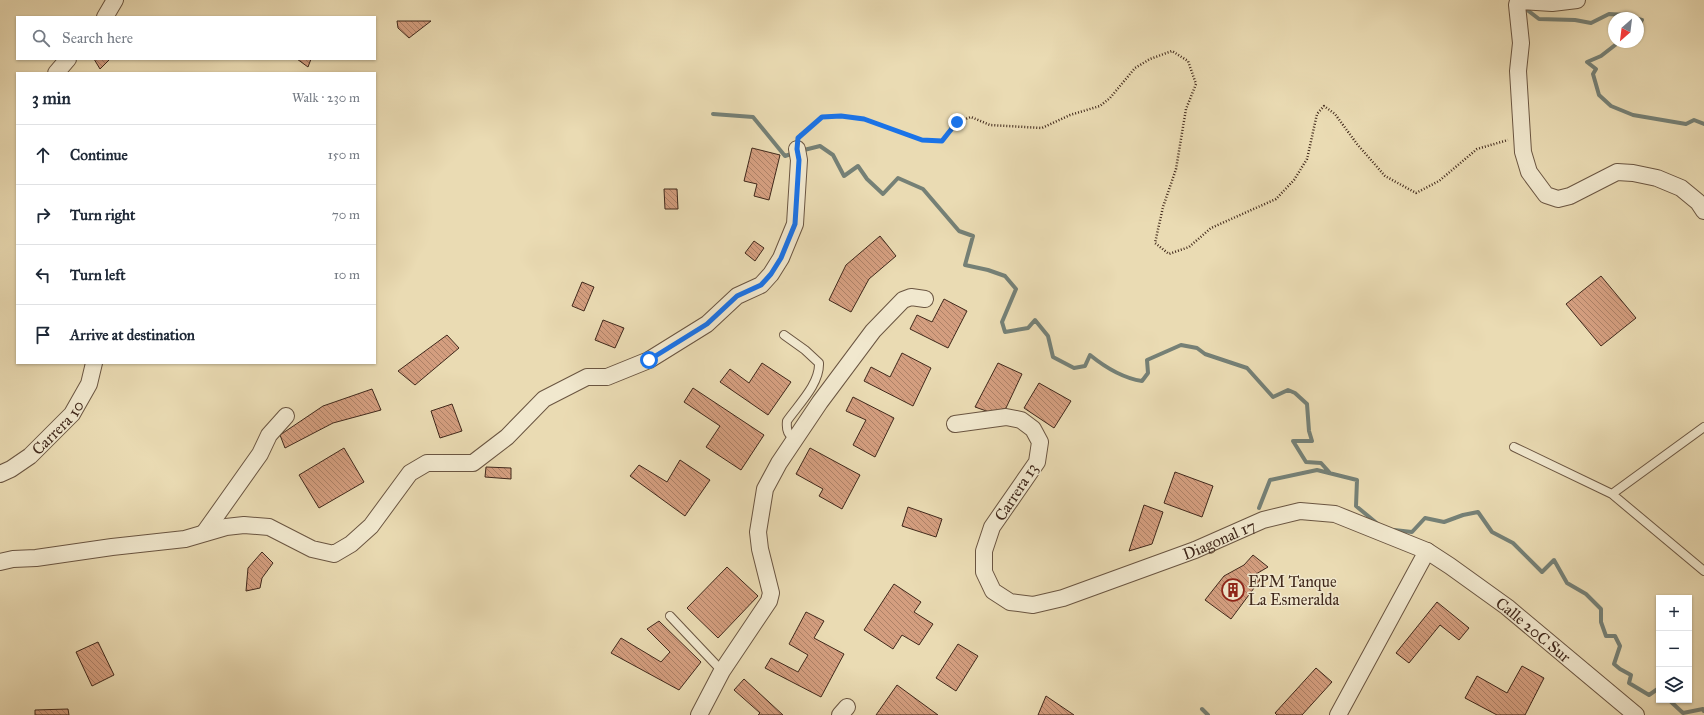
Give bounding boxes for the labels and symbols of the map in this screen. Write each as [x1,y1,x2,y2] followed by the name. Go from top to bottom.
[1608,12,1644,48] north arrow
[948,113,966,131] route end
[640,351,658,369] route start
[27,397,87,459] street label: Carrera 10
[990,460,1042,524] street label: Carrera 13
[1180,515,1258,563] street label: Diagonal 17
[1248,572,1339,609] place label: EPM Tanque La Esmeralda
[1220,577,1246,603] building icon: EPM Tanque La Esmeralda
[1492,593,1575,666] street label: Calle 20C Sur

